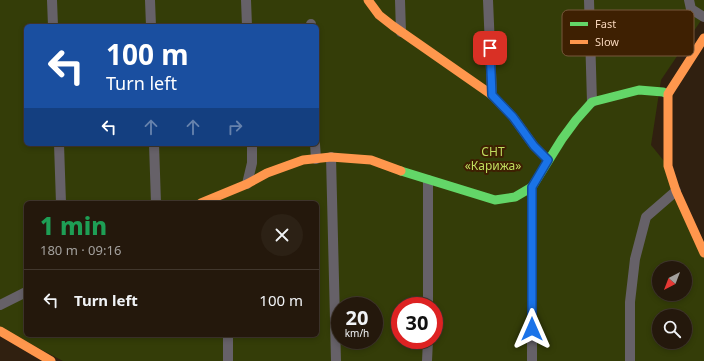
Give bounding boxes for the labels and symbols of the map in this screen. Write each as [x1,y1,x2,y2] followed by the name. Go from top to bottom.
[562,10,694,56] legend
[595,16,616,31] text: Fast
[473,31,507,65] pin
[595,34,619,49] text: Slow
[465,143,521,174] park label: СНТ «Карижа»
[652,261,692,301] north arrow
[391,297,443,349] speed limit sign: 30
[511,308,553,350] position arrow

